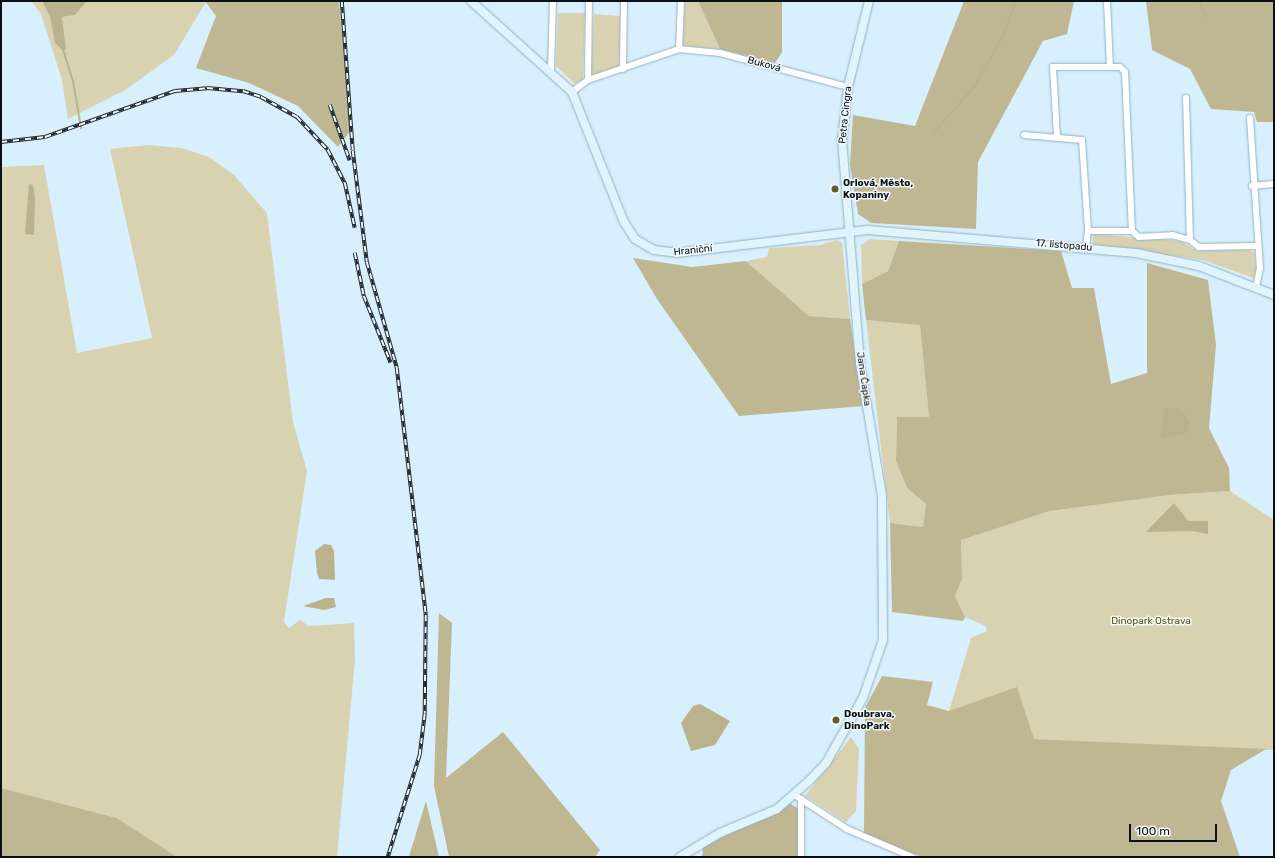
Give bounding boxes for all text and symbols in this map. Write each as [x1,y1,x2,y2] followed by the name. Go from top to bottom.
[746,55,782,75] street label: Buková
[837,86,855,144] street label: Petra Cingra
[843,177,913,200] place label: Orlová, Město, Kopaniny
[830,184,840,194] marker: Orlová, Město, Kopaniny
[1035,238,1093,254] street label: 17. listopadu
[673,243,713,259] street label: Hraniční
[853,351,873,407] street label: Jana Čapka
[1111,616,1191,628] park label: Dinopark Ostrava
[844,708,895,732] place label: Doubrava, DinoPark
[831,715,841,725] marker: Doubrava, DinoPark
[1131,816,1219,842] scale bar
[1136,824,1170,838] text: 100 m

